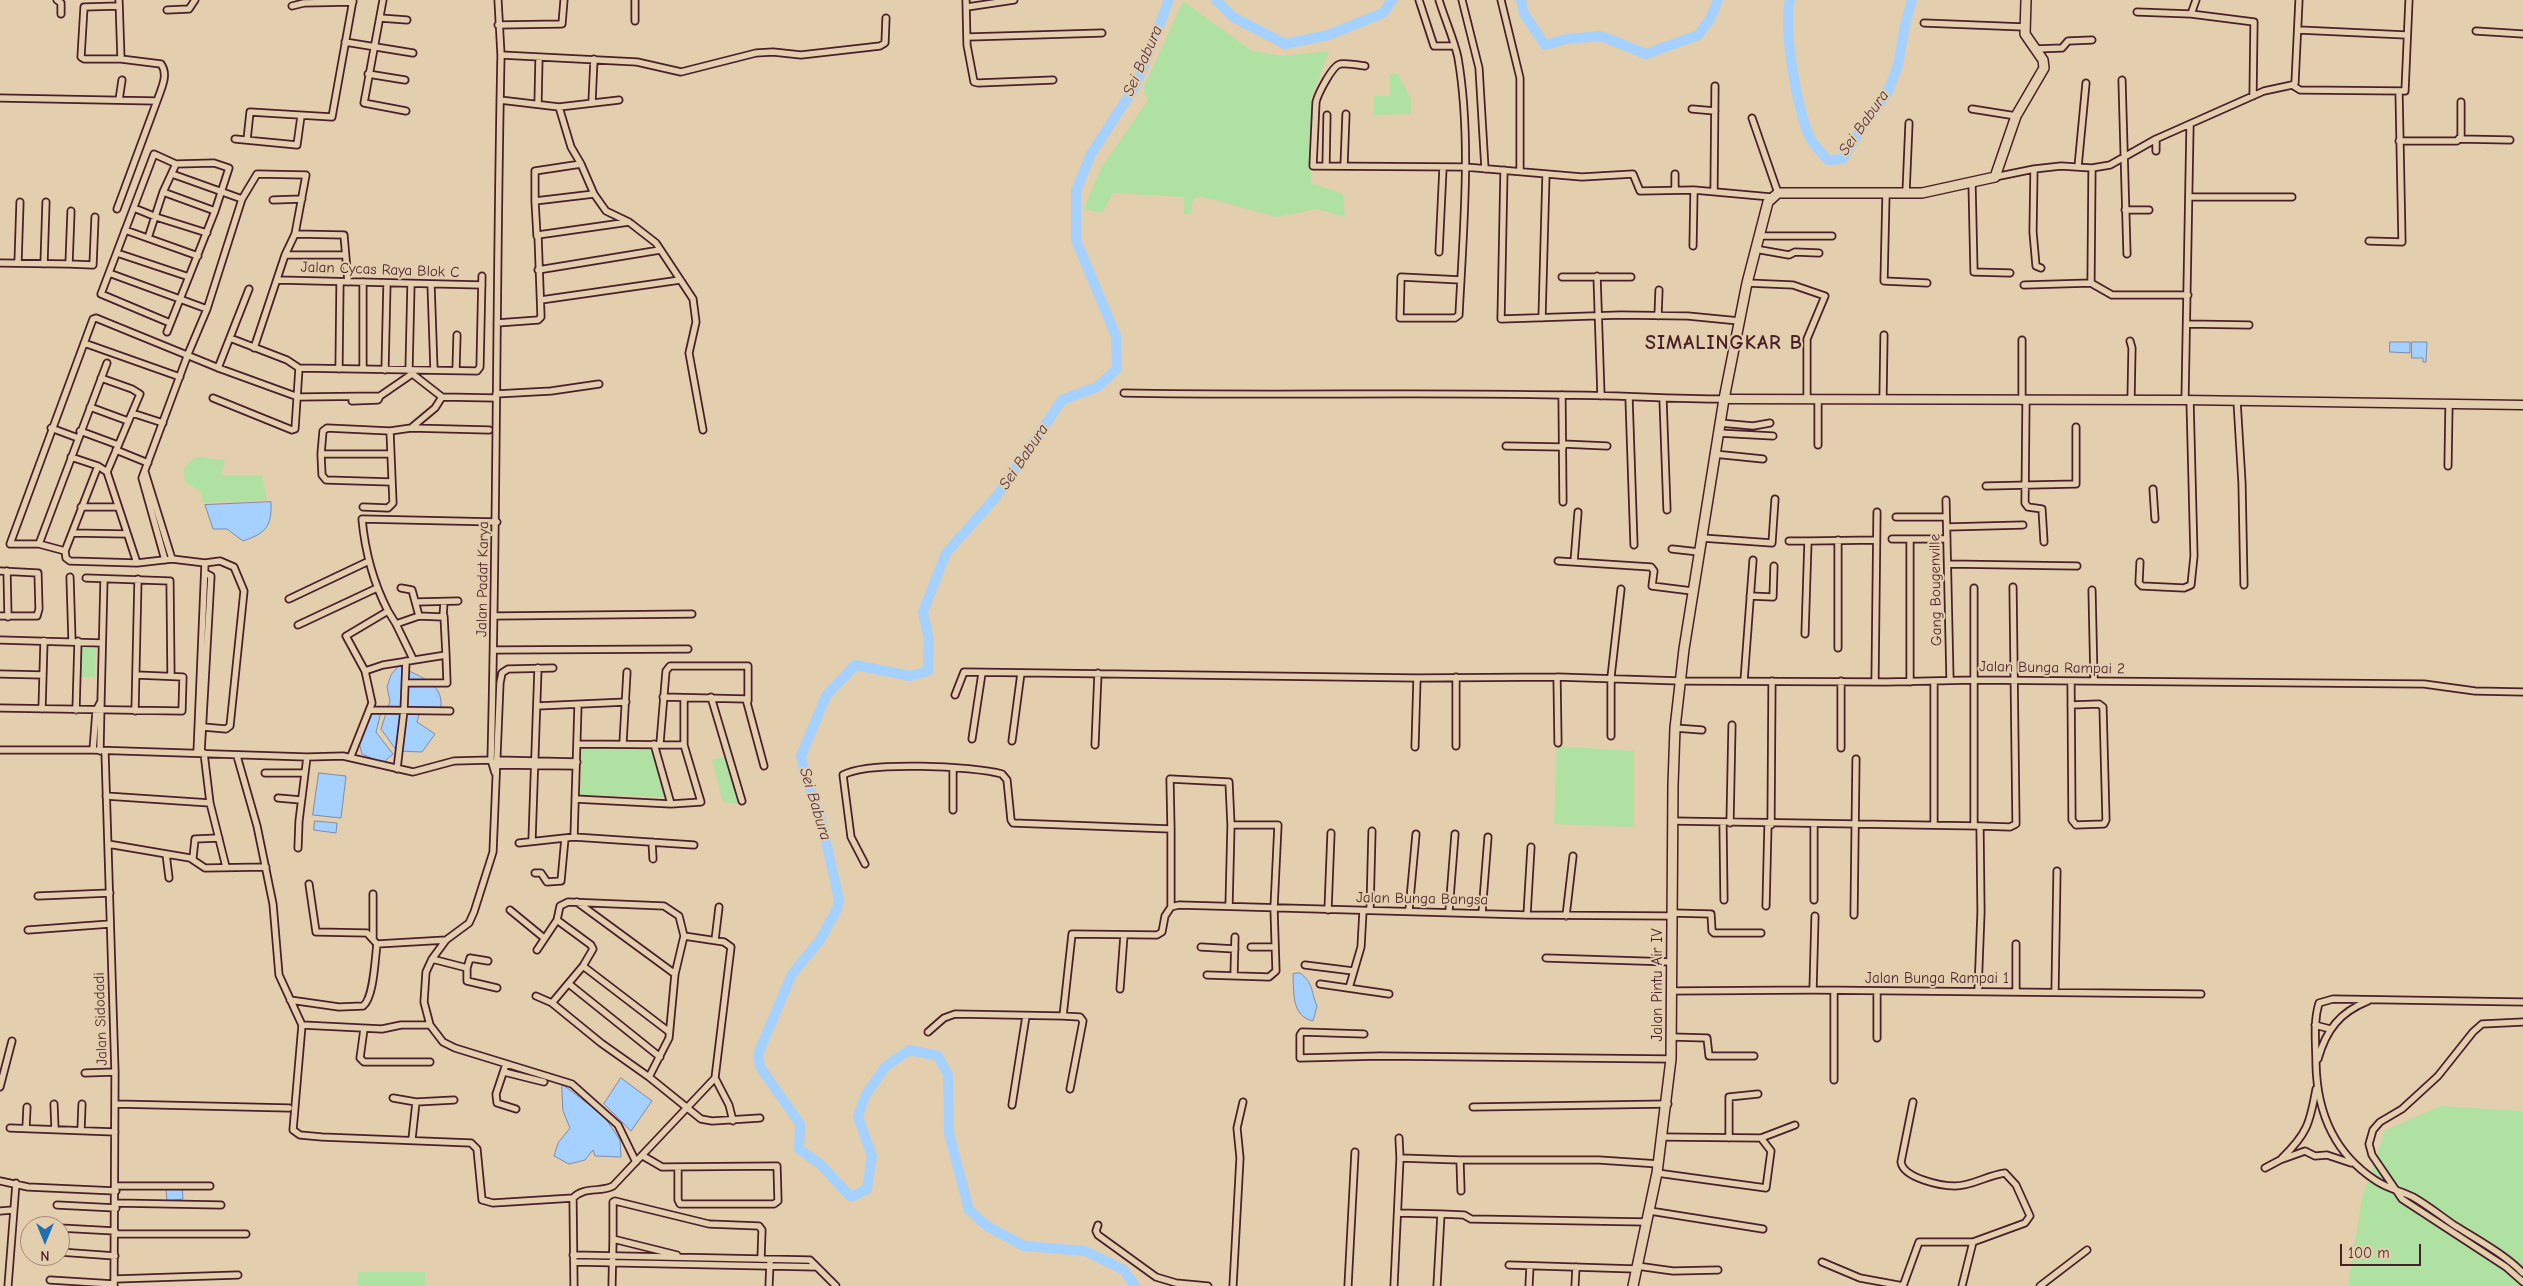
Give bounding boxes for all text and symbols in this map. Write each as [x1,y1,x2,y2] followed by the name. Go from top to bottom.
[1119,23,1167,99] water label: Sei Babura
[1835,87,1893,159] water label: Sei Babura
[300,258,460,282] street label: Jalan Cycas Raya Blok C
[1643,331,1805,355] district label: SIMALINGKAR B
[995,421,1053,493] water label: Sei Babura
[473,521,493,637] street label: Jalan Padat Karya
[1926,534,1946,646] street label: Gang Bougenville
[1979,658,2125,678] street label: Jalan Bunga Rampai 2
[795,765,835,843] water label: Sei Babura
[1356,889,1488,909] street label: Jalan Bunga Bangsa
[1649,929,1667,1041] street label: Jalan Pintu Air IV
[1865,970,2009,988] street label: Jalan Bunga Rampai 1
[90,972,112,1066] street label: Jalan Sidodadi
[20,1216,70,1266] north arrow
[2343,1234,2424,1266] scale bar
[2348,1244,2390,1262] text: 100 m
[40,1247,50,1264] text: N

